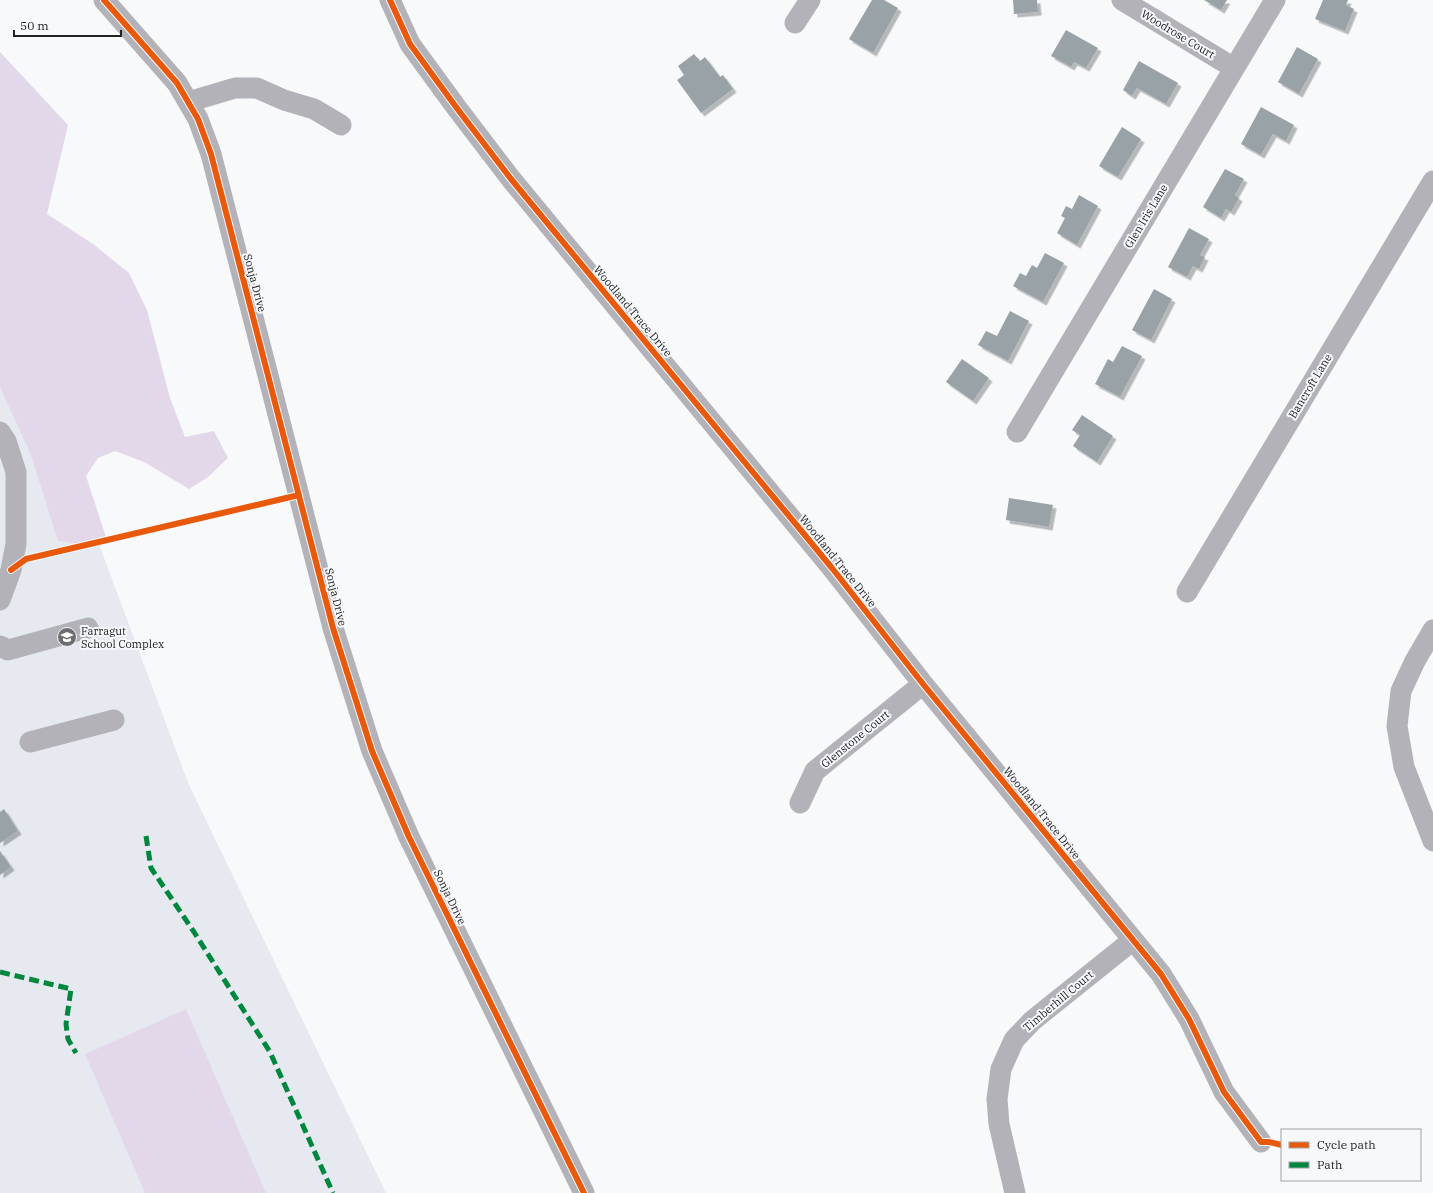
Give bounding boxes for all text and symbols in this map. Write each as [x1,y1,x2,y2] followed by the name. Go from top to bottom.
[1139,7,1217,62] street label: Woodrose Court
[14,12,121,38] scale bar
[20,18,49,33] text: 50 m
[1121,181,1171,251] street label: Glen Iris Lane
[241,253,269,314] street label: Sonja Drive
[591,263,675,360] street label: Woodland Trace Drive
[1285,351,1335,421] street label: Bancroft Lane
[796,512,880,610] street label: Woodland Trace Drive
[322,567,350,628] street label: Sonja Drive
[81,624,164,651] place label: Farragut School Complex
[56,626,78,648] school or university icon: Farragut School Complex
[818,707,892,771] street label: Glenstone Court
[1000,764,1084,862] street label: Woodland Trace Drive
[431,867,469,927] street label: Sonja Drive
[1020,968,1096,1034] street label: Timberhill Court
[1281,1129,1421,1181] legend
[1317,1137,1376,1152] text: Cycle path
[1317,1157,1343,1172] text: Path

